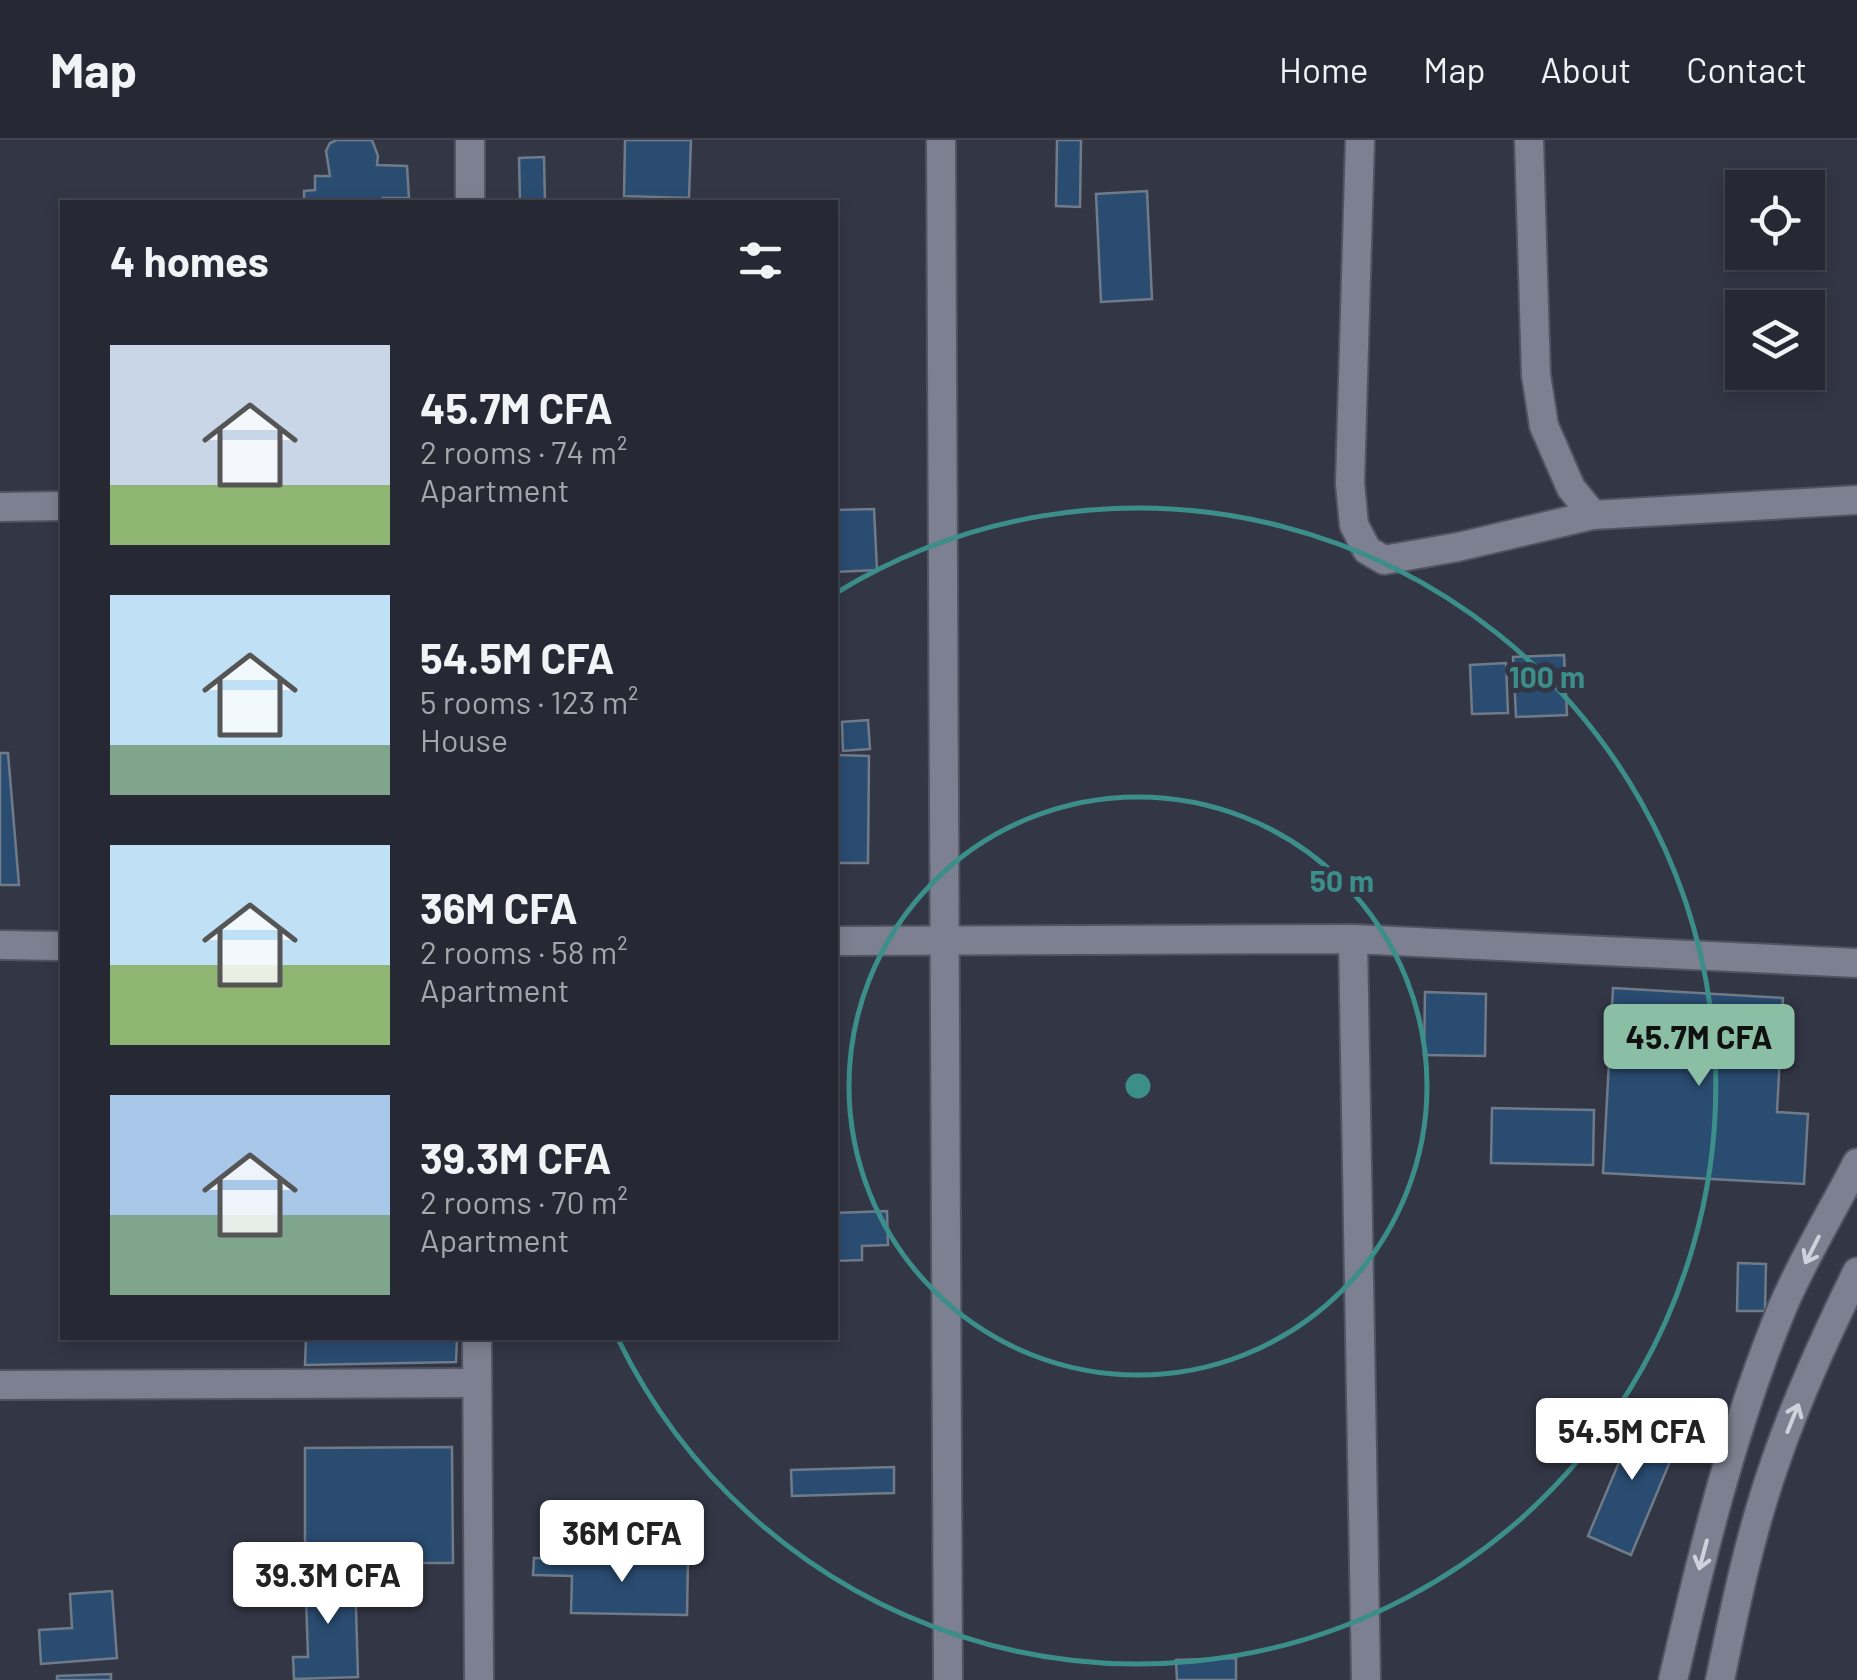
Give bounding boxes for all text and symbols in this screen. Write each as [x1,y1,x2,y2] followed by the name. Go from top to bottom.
[50,40,137,98] text: Map
[1279,48,1368,90] text: Home
[1423,48,1486,90] text: Map
[1541,48,1631,90] text: About
[1686,48,1807,90] text: Contact
[1725,170,1825,390] map controls
[1725,170,1825,270] button: locate
[733,233,788,288] icon: filters
[110,235,269,285] text: 4 homes
[1725,290,1825,390] button: layers
[420,382,613,432] text: 45.7M CFA
[190,385,310,505] icon: home
[420,432,627,470] text: 2 rooms · 74 m²
[420,470,569,508] text: Apartment
[420,632,614,682] text: 54.5M CFA
[190,635,310,755] icon: home
[1509,658,1585,694] text: 100 m
[420,682,639,720] text: 5 rooms · 123 m²
[420,720,508,758] text: House
[1310,862,1374,898] text: 50 m
[420,882,578,932] text: 36M CFA
[190,885,310,1005] icon: home
[420,932,628,970] text: 2 rooms · 58 m²
[420,970,569,1008] text: Apartment
[1585,1004,1813,1089] pin: 45.7M CFA
[1626,1017,1772,1055] text: 45.7M CFA
[1120,1068,1156,1104] centre of rings
[420,1132,611,1182] text: 39.3M CFA
[190,1135,310,1255] icon: home
[420,1182,628,1220] text: 2 rooms · 70 m²
[420,1220,569,1258] text: Apartment
[1802,1235,1821,1264] one-way arrow
[1518,1398,1746,1483] pin: 54.5M CFA
[1785,1403,1803,1434] one-way arrow
[1558,1411,1706,1449] text: 54.5M CFA
[530,1500,714,1585] pin: 36M CFA
[562,1513,682,1551] text: 36M CFA
[1692,1539,1711,1570] one-way arrow
[214,1542,442,1627] pin: 39.3M CFA
[255,1555,401,1593] text: 39.3M CFA

